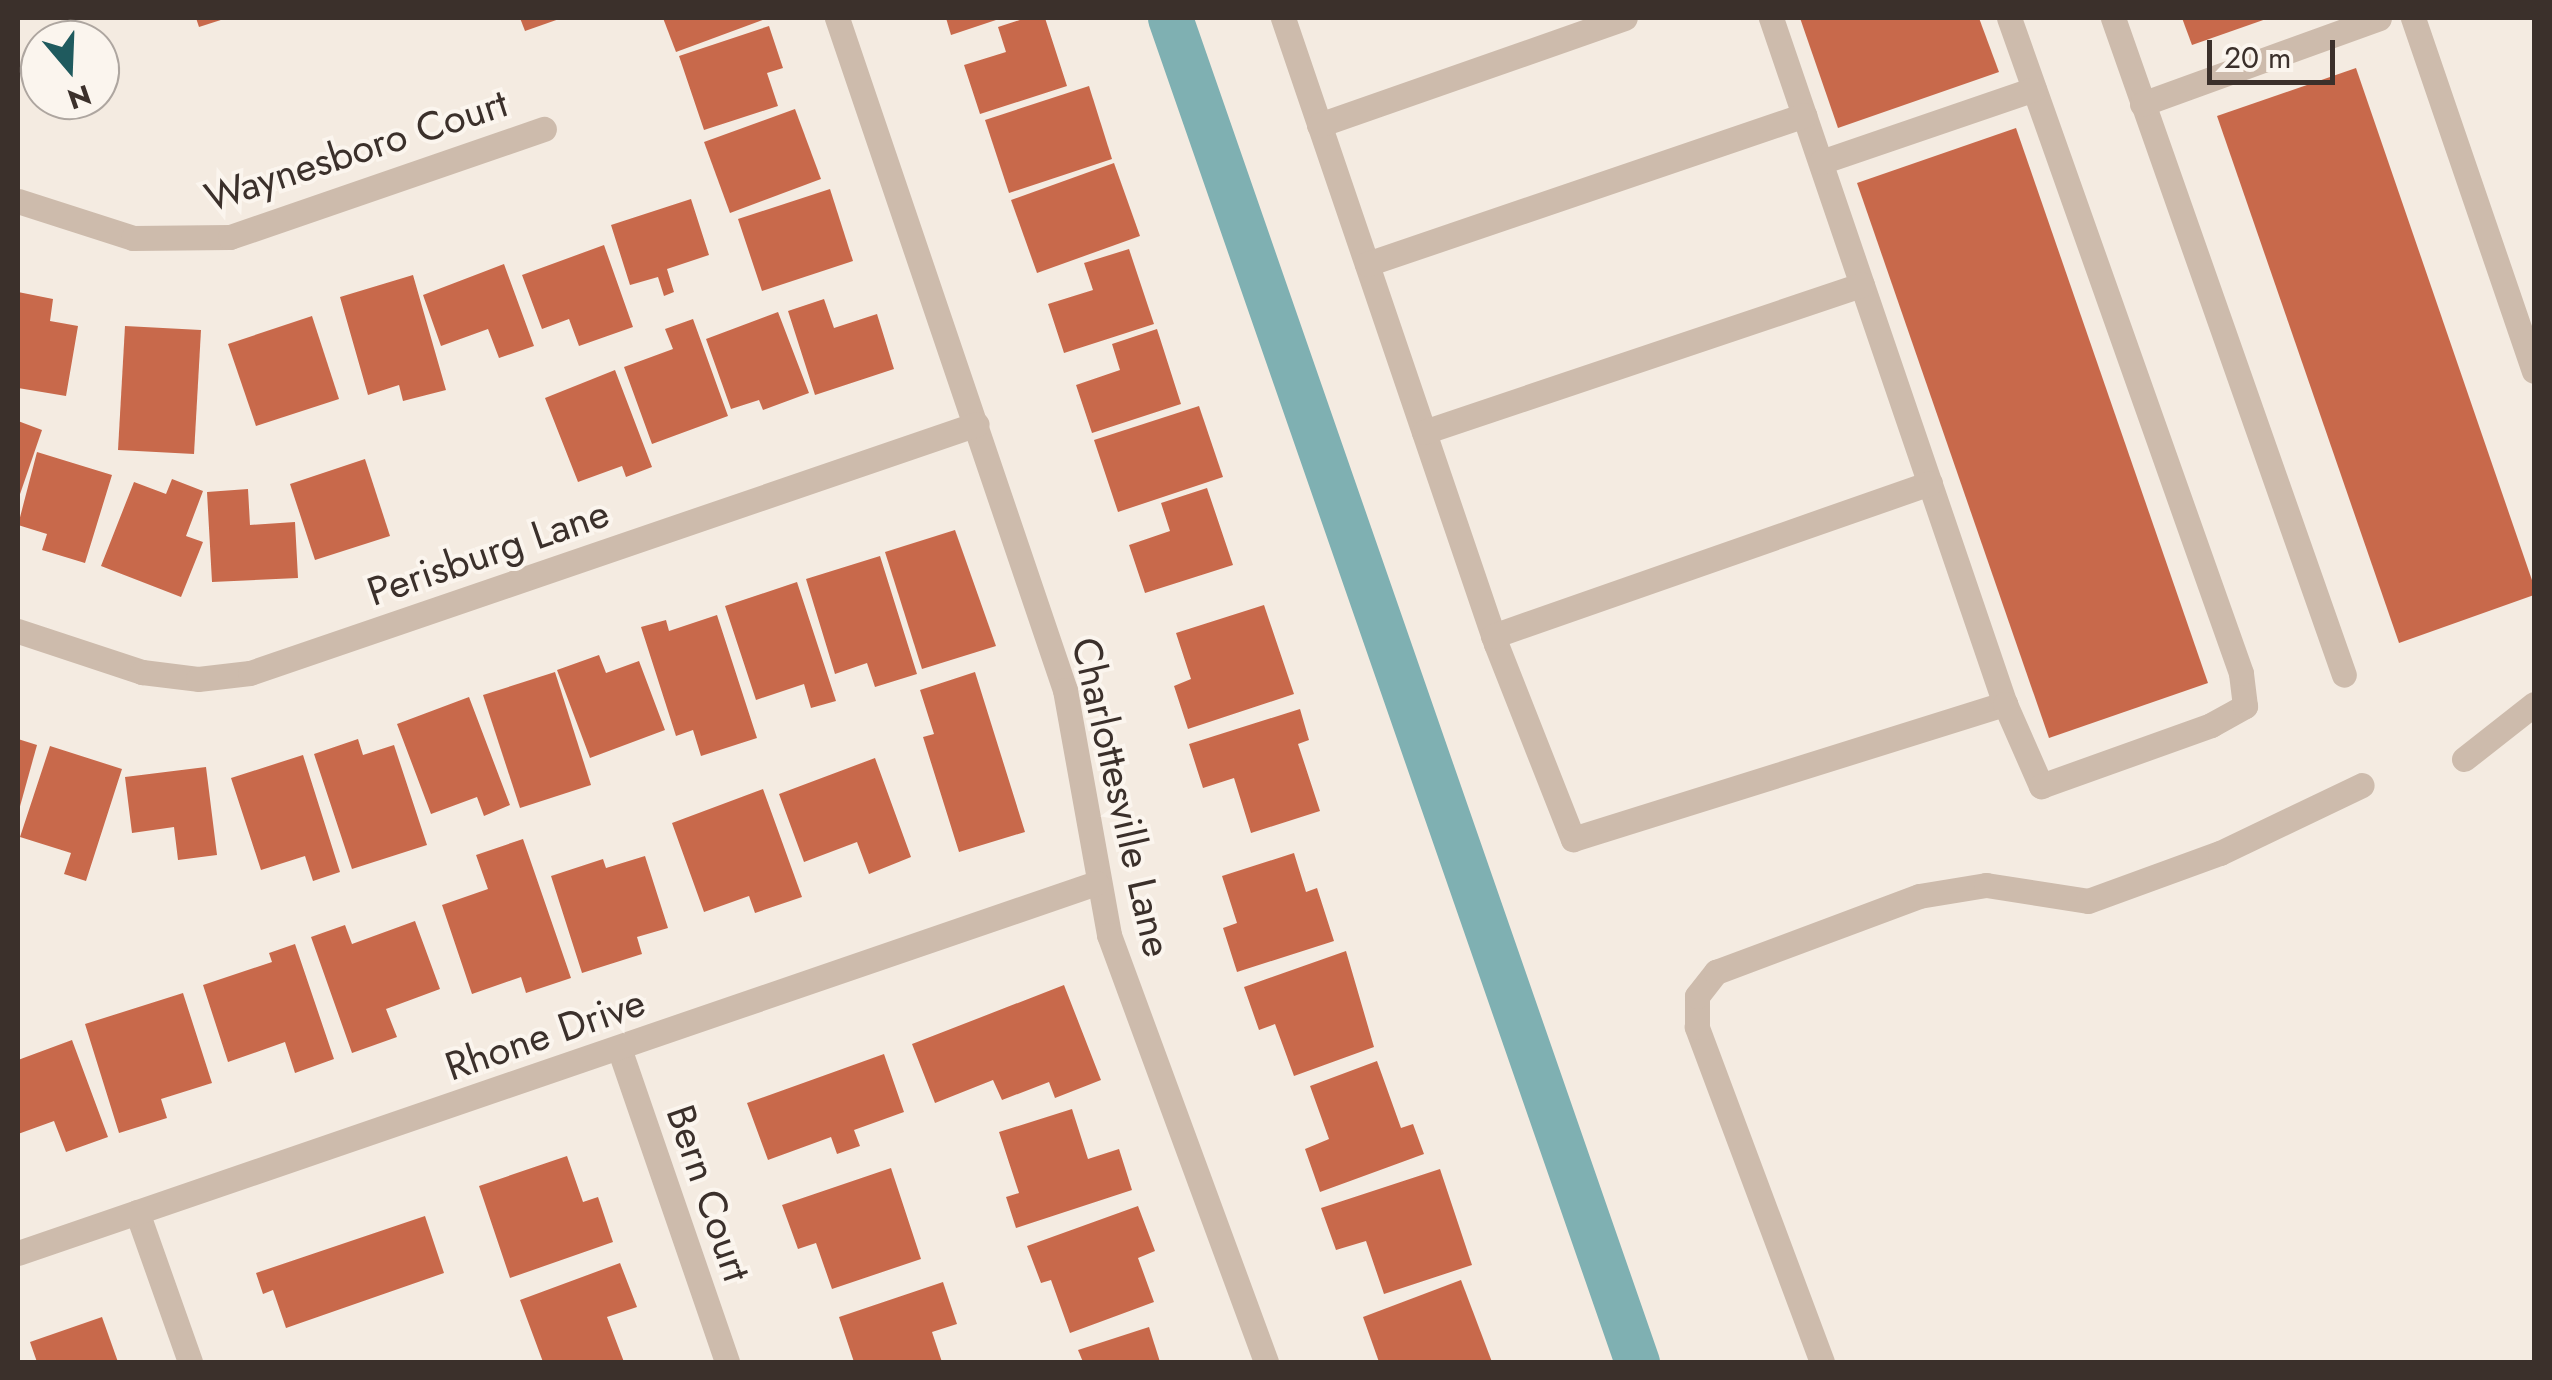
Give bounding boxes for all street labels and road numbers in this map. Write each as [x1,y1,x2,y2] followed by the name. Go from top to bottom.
[199,78,513,222] street label: Waynesboro Court
[361,488,615,616] street label: Perisburg Lane
[1062,633,1182,961] street label: Charlottesville Lane
[439,977,651,1091] street label: Rhone Drive
[656,1099,762,1287] street label: Bern Court

